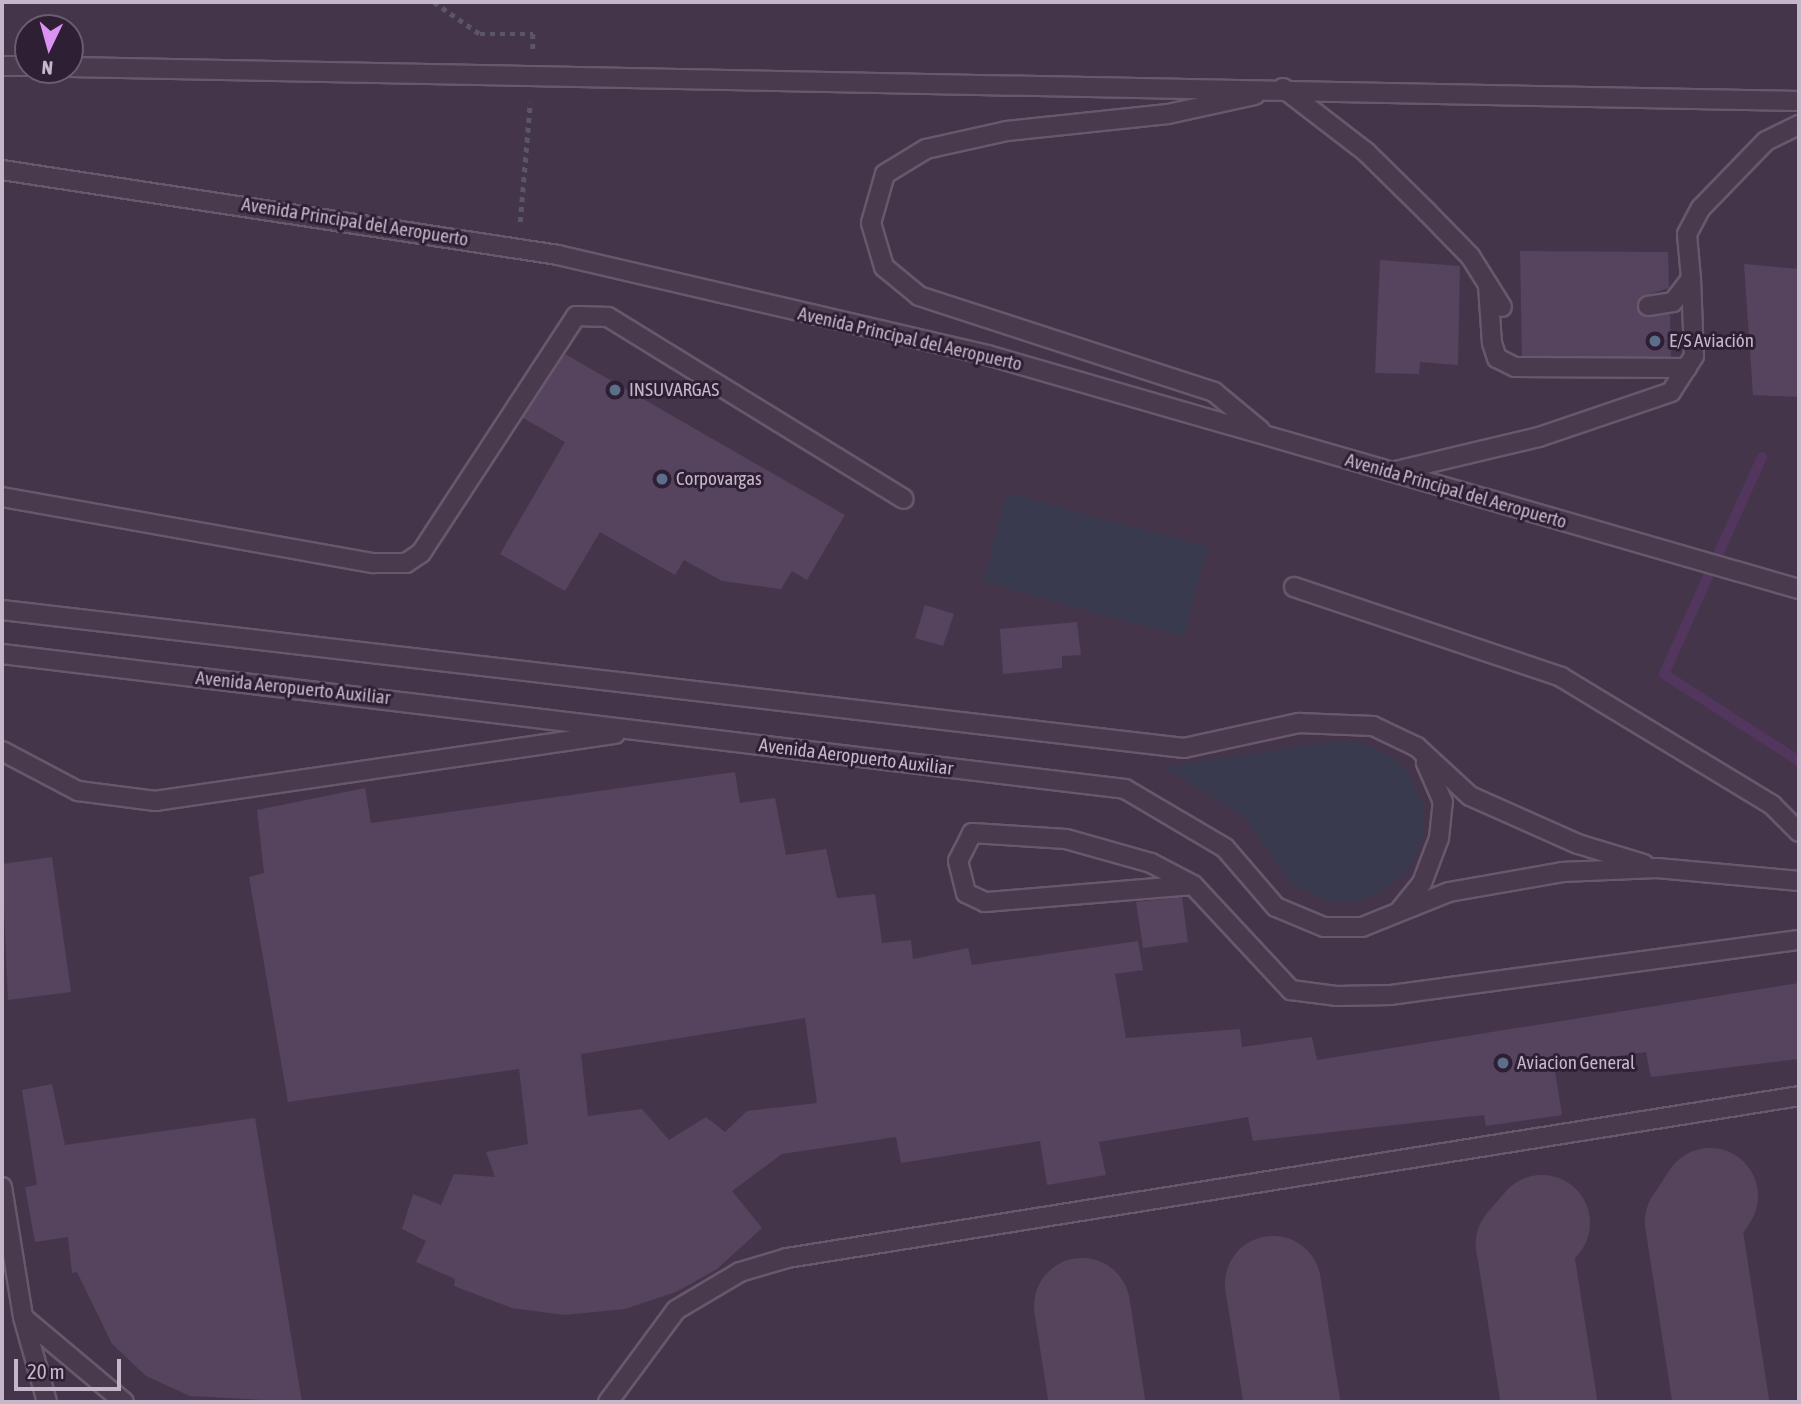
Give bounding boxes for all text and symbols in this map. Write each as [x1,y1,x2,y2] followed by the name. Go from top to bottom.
[14,14,84,84] north arrow
[41,56,54,79] text: N
[240,193,470,251] street label: Avenida Principal del Aeropuerto
[796,302,1024,376] street label: Avenida Principal del Aeropuerto
[1669,330,1754,352] place label: E/S Aviación
[1647,333,1663,349] marker: E/S Aviación
[629,379,719,401] place label: INSUVARGAS
[607,382,623,398] marker: INSUVARGAS
[1343,448,1569,534] street label: Avenida Principal del Aeropuerto
[676,468,762,490] place label: Corpovargas
[654,471,670,487] marker: Corpovargas
[195,666,391,710] street label: Avenida Aeropuerto Auxiliar
[758,734,954,780] street label: Avenida Aeropuerto Auxiliar
[1517,1052,1635,1074] place label: Aviacion General
[1495,1055,1511,1071] marker: Aviacion General
[18,1344,124,1388] scale bar
[27,1359,65,1383] text: 20 m

